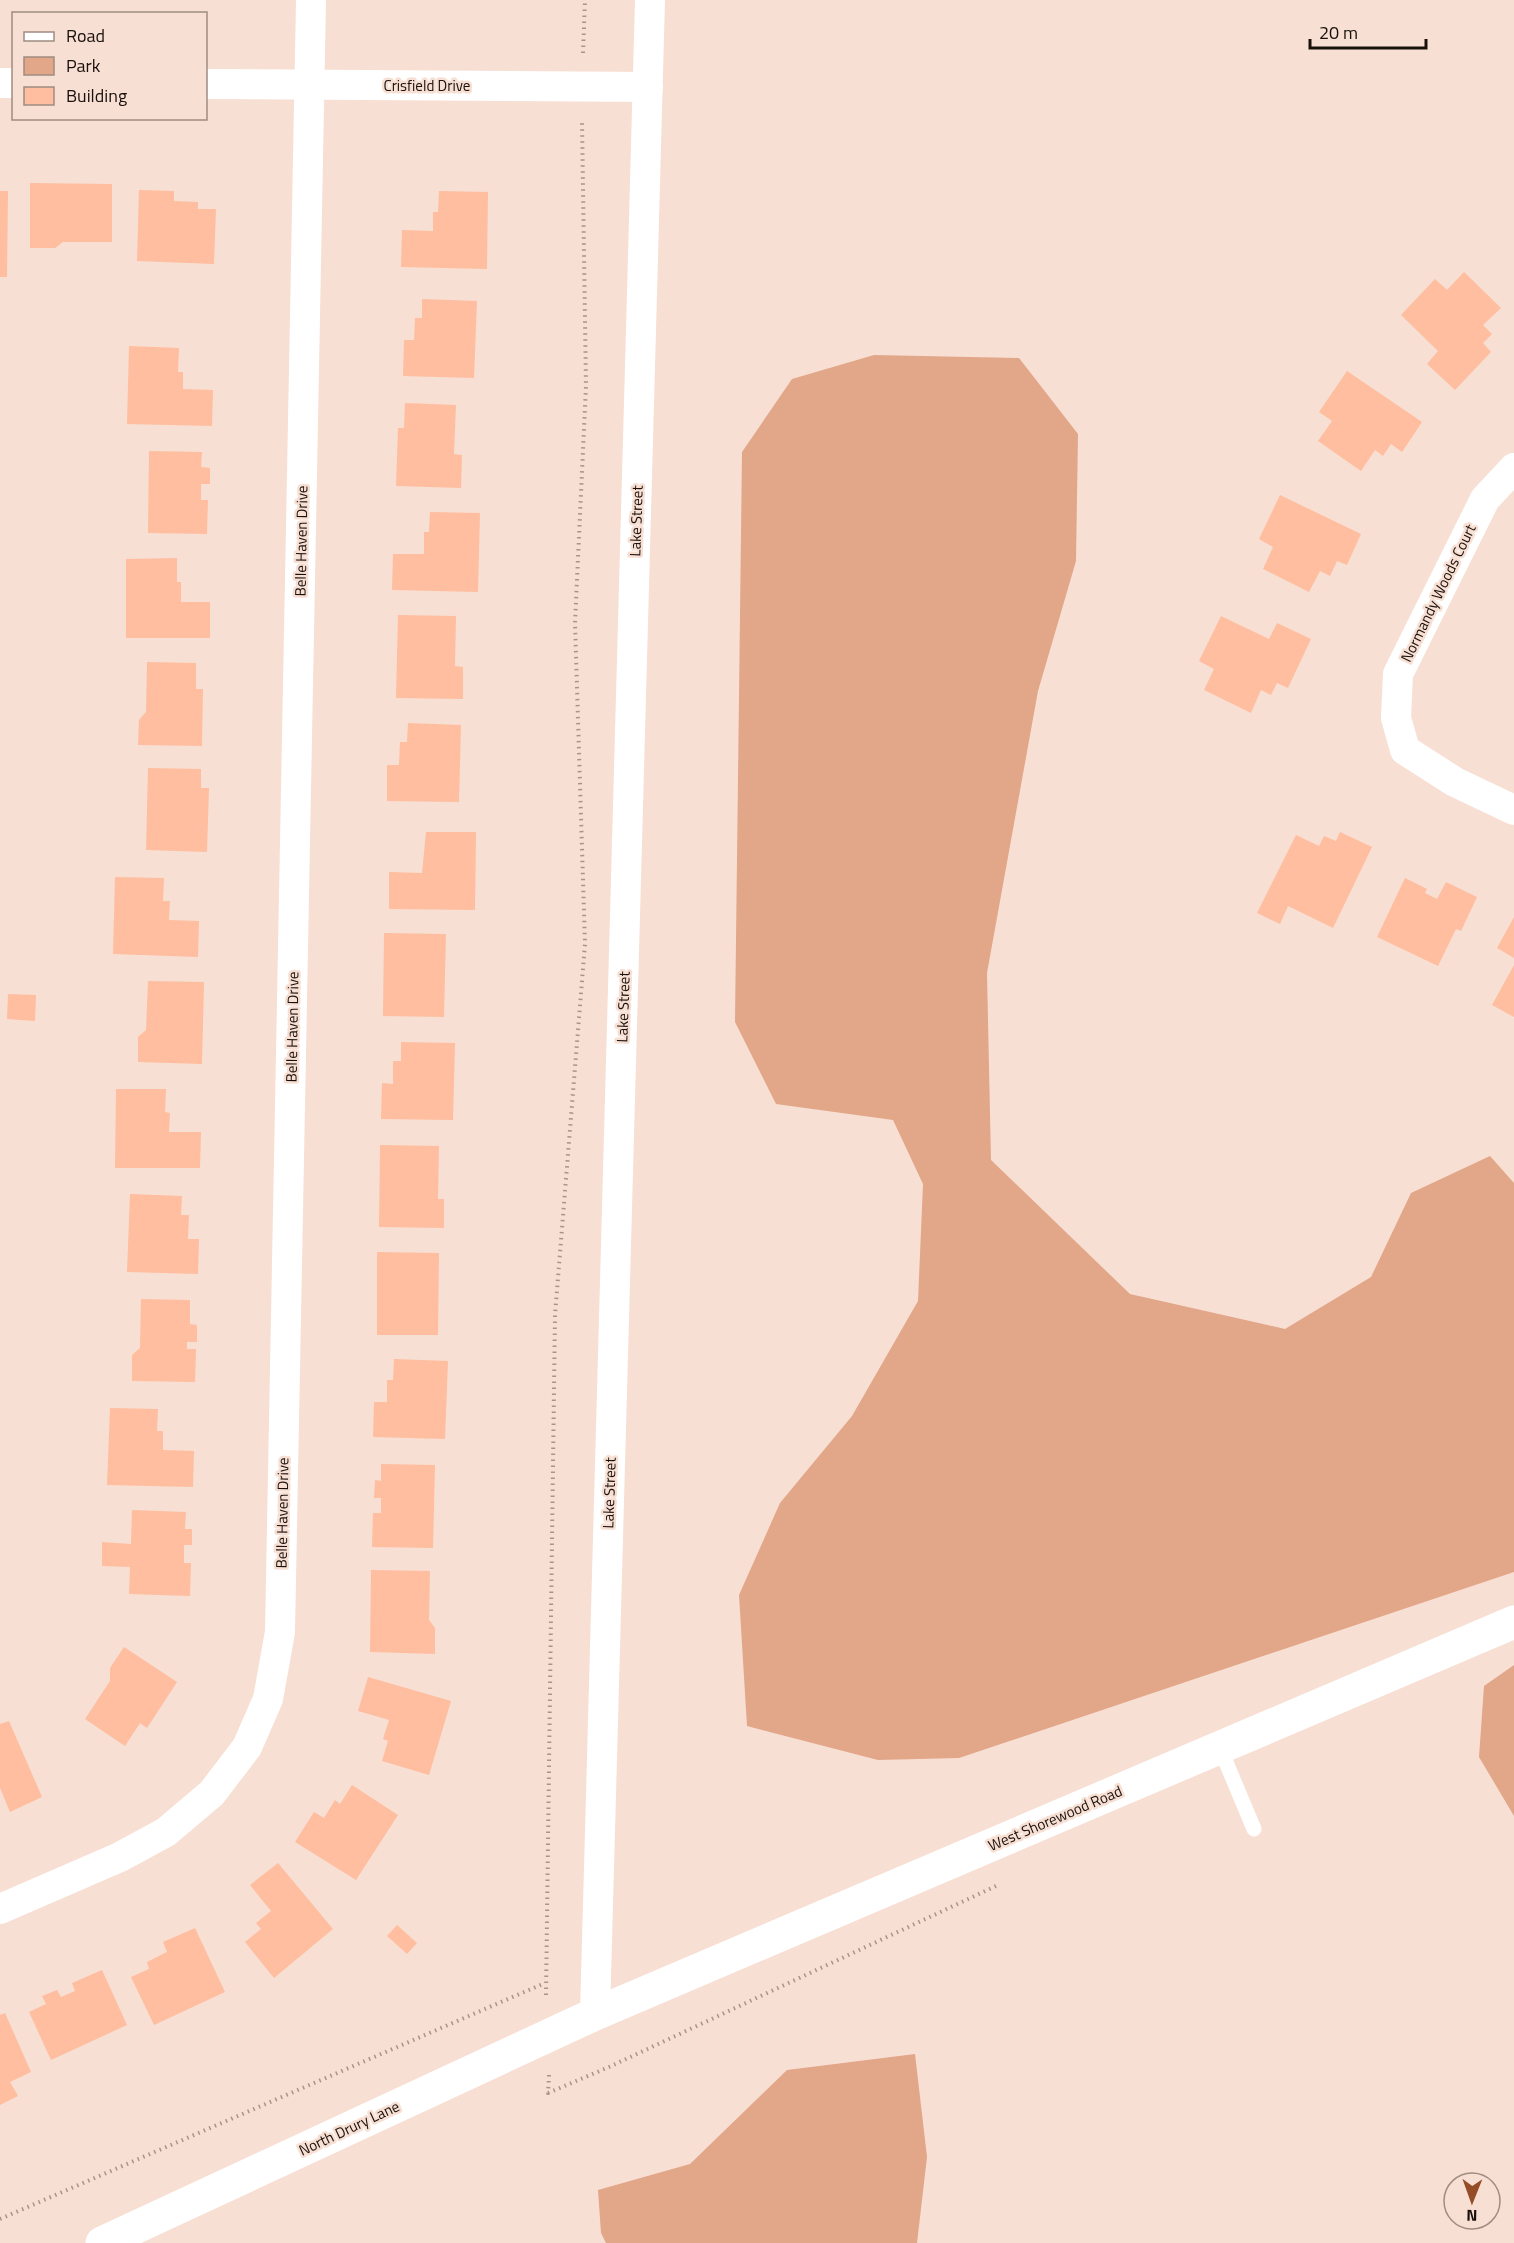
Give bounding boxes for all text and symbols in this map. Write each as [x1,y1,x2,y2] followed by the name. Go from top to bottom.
[12,12,207,120] legend
[1310,12,1426,50] scale bar
[1319,19,1358,46] text: 20 m
[66,22,105,49] text: Road
[66,52,101,79] text: Park
[384,74,470,97] street label: Crisfield Drive
[66,82,127,109] text: Building
[623,484,649,557] street label: Lake Street
[289,485,313,597] street label: Belle Haven Drive
[1395,519,1482,666] street label: Normandy Woods Court
[610,970,636,1043] street label: Lake Street
[280,971,304,1083] street label: Belle Haven Drive
[596,1456,622,1529] street label: Lake Street
[270,1457,294,1569] street label: Belle Haven Drive
[984,1779,1126,1857] street label: West Shorewood Road
[295,2095,403,2161] street label: North Drury Lane
[1442,2171,1502,2231] north arrow
[1466,2204,1477,2228] text: N

